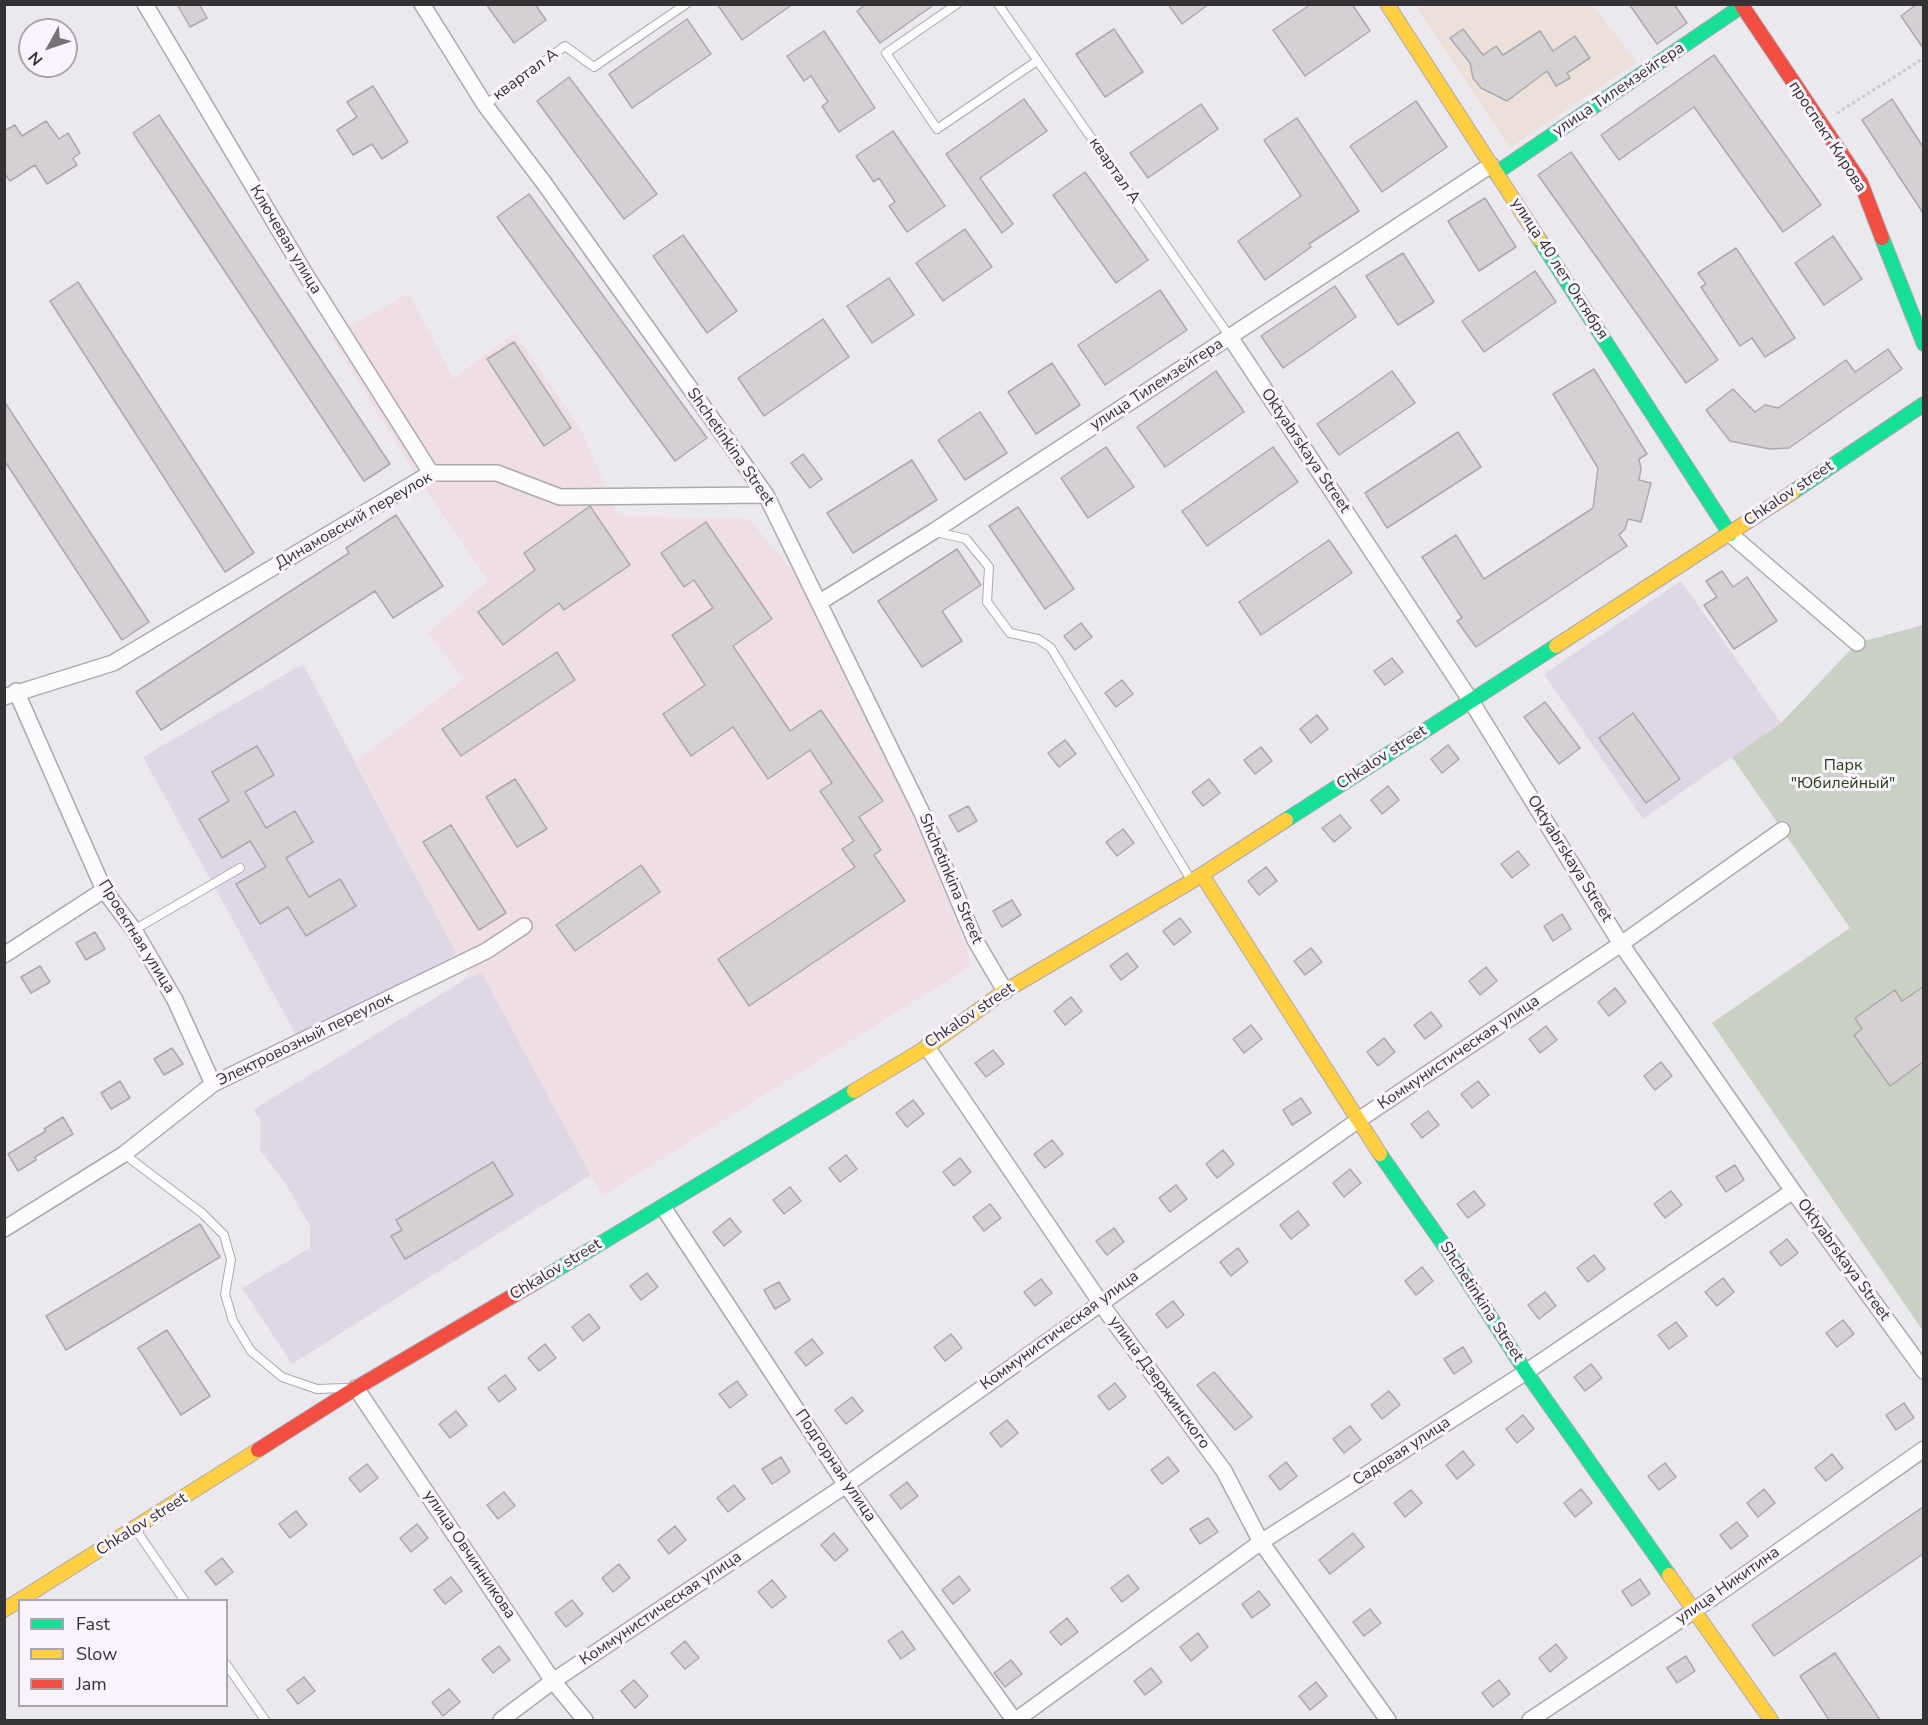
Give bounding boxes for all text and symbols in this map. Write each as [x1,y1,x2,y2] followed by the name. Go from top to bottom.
[18,18,78,78] north arrow
[1550,39,1688,141] street label: улица Тилемзейгера
[490,45,562,105] street label: квартал А
[23,47,48,70] text: N
[1784,78,1870,196] street label: проспект Кирова
[1084,134,1144,208] street label: квартал А
[245,182,325,298] street label: Ключевая улица
[1506,195,1612,343] street label: улица 40 лет Октября
[1087,335,1227,435] street label: улица Тилемзейгера
[682,384,778,510] street label: Shchetinkina Street
[1256,385,1354,517] street label: Oktyabrskaya Street
[1741,457,1837,531] street label: Chkalov street
[272,468,436,574] street label: Динамовский переулок
[1333,722,1431,794] street label: Chkalov street
[1791,756,1895,794] park label: Парк "Юбилейный"
[1522,792,1616,926] street label: Oktyabrskaya Street
[914,811,986,947] street label: Shchetinkina Street
[93,877,179,997] street label: Проектная улица
[922,979,1018,1053] street label: Chkalov street
[214,989,396,1091] street label: Электровозный переулок
[1374,992,1544,1114] street label: Коммунистическая улица
[1792,1195,1894,1325] street label: Oktyabrskaya Street
[507,1235,605,1305] street label: Chkalov street
[1435,1238,1527,1366] street label: Shchetinkina Street
[977,1267,1143,1395] street label: Коммунистическая улица
[1104,1313,1214,1453] street label: улица Дзержинского
[790,1406,880,1526] street label: Подгорная улица
[1350,1413,1454,1491] street label: Садовая улица
[419,1487,519,1623] street label: улица Овчинникова
[93,1489,191,1561] street label: Chkalov street
[1672,1543,1784,1629] street label: улица Никитина
[576,1548,746,1670] street label: Коммунистическая улица
[18,1599,228,1707] legend
[76,1612,110,1636] text: Fast
[76,1642,117,1666] text: Slow
[76,1672,107,1696] text: Jam

